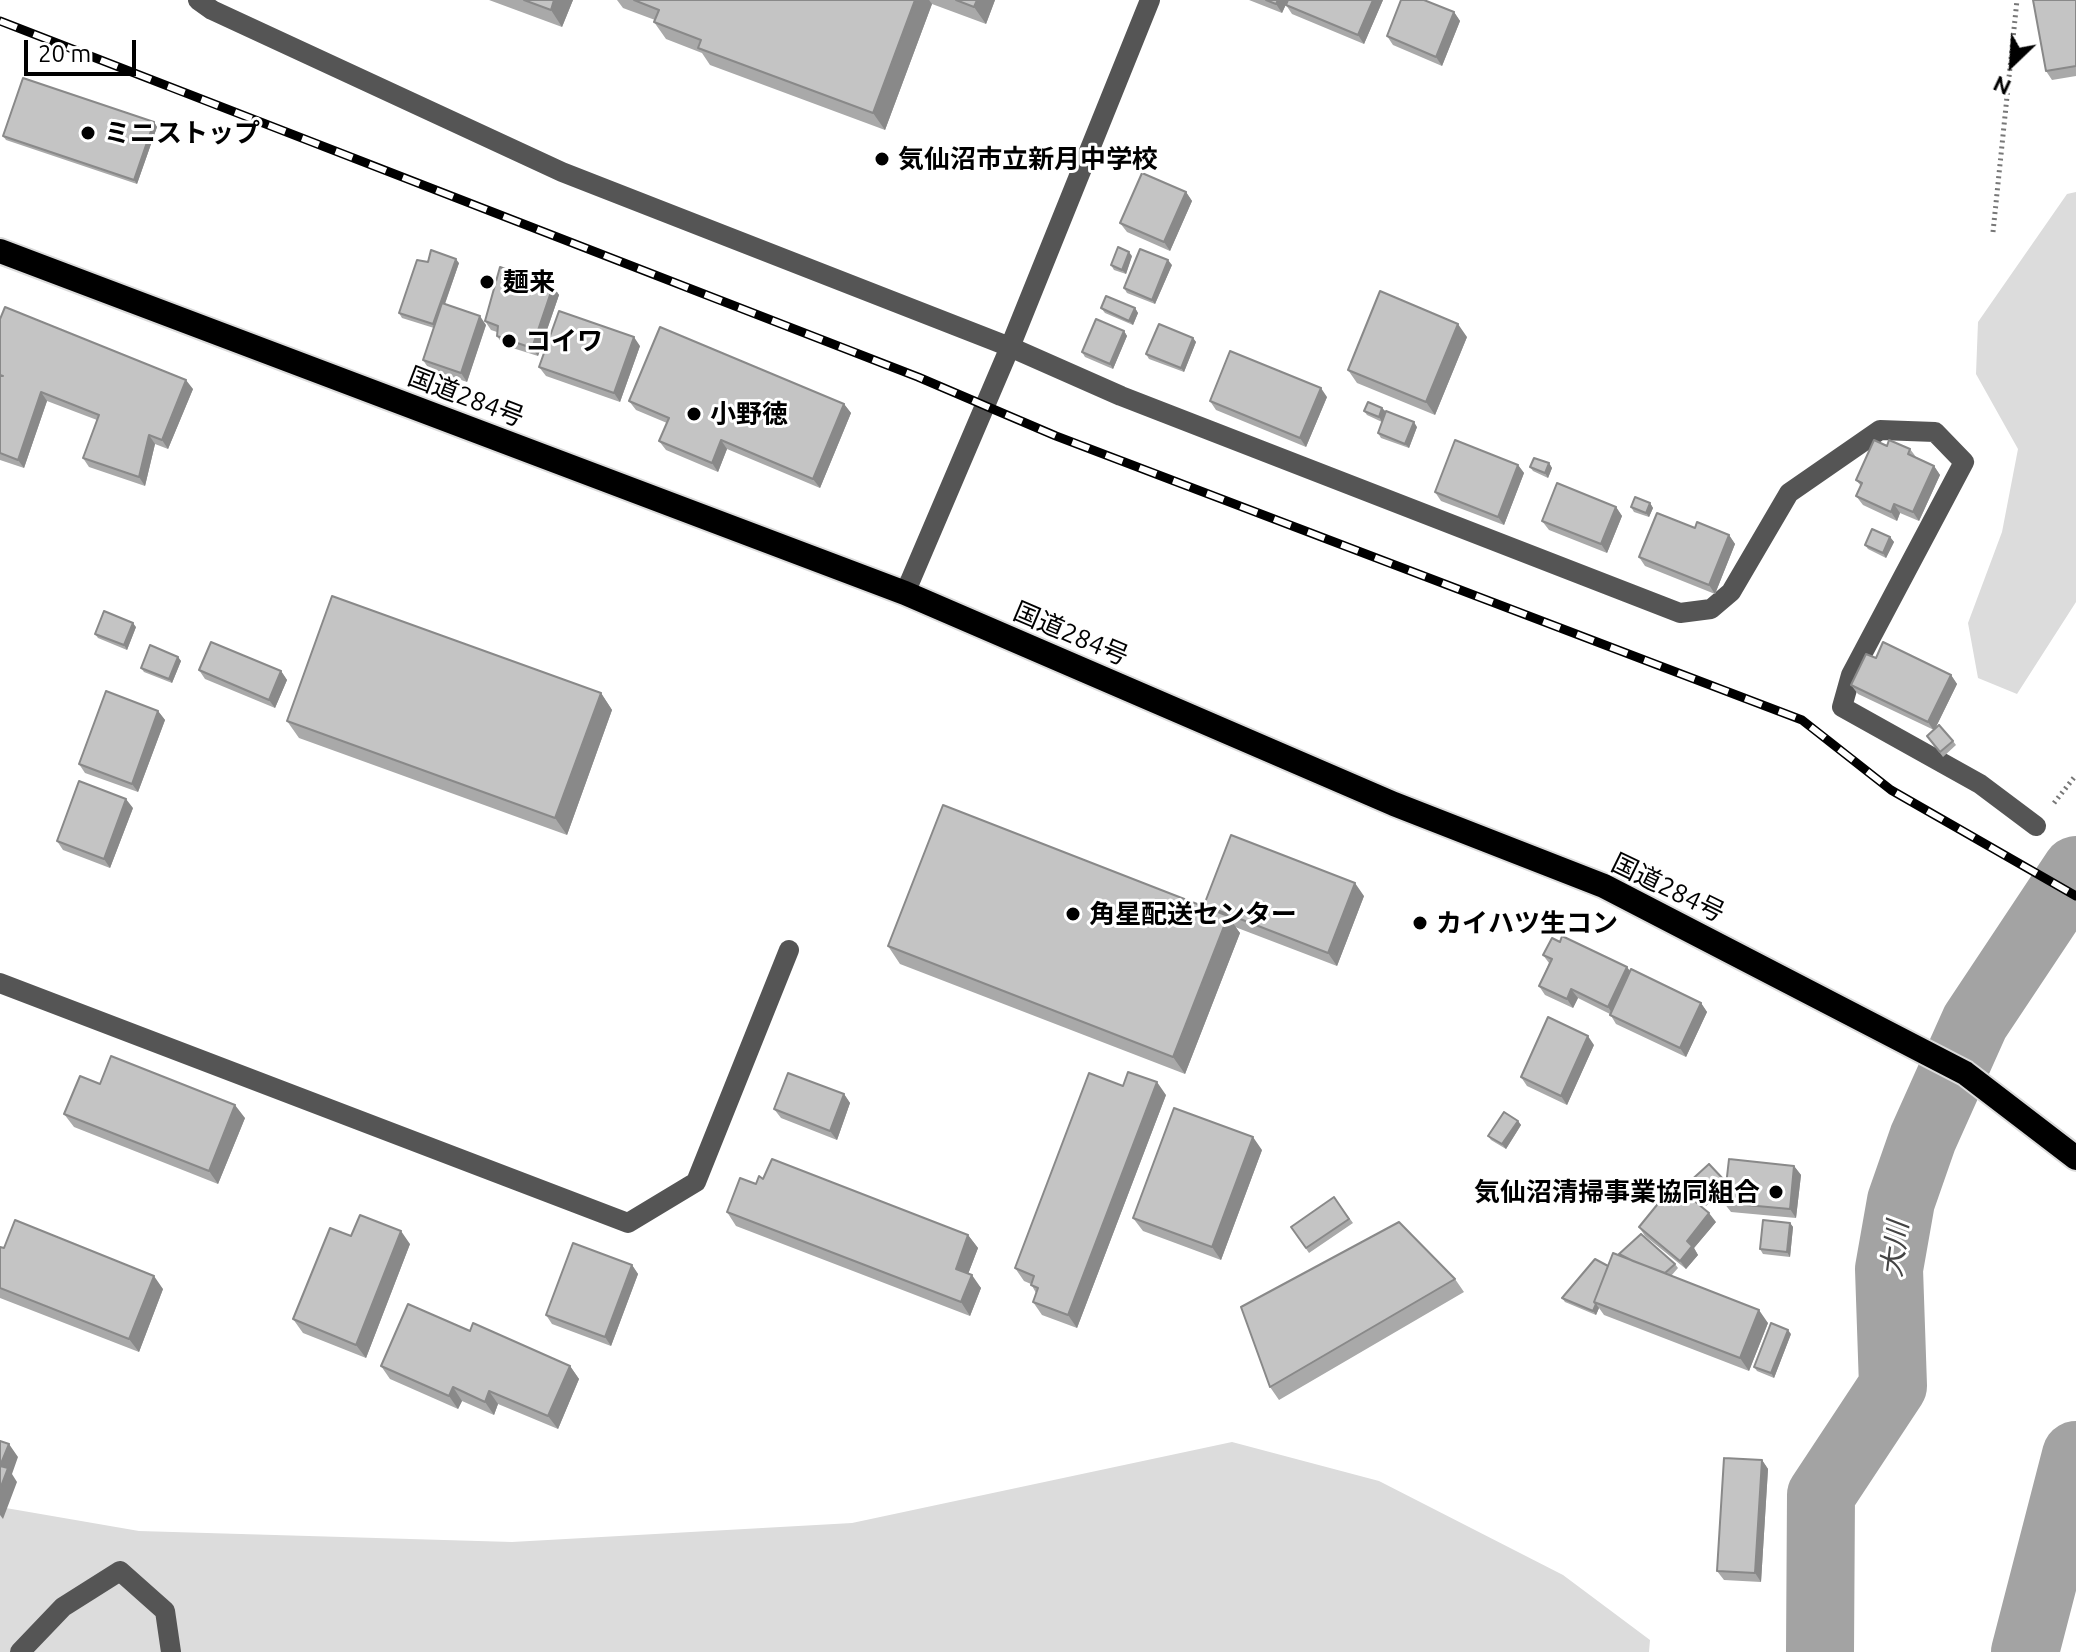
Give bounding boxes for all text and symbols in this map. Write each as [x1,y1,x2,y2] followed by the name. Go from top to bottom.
[28,24,140,74] scale bar
[1972,24,2052,104] north arrow
[38,40,91,67] text: 20 m
[1989,71,2014,101] text: N
[104,117,260,149] place label: ミニストップ
[79,124,97,142] marker: ミニストップ
[898,143,1158,175] place label: 気仙沼市立新月中学校
[873,150,891,168] marker: 気仙沼市立新月中学校
[503,266,555,298] place label: 麺来
[478,273,496,291] marker: 麺来
[525,325,603,357] place label: コイワ
[500,332,518,350] marker: コイワ
[403,361,529,433] street label: 国道284号
[710,398,788,430] place label: 小野徳
[685,405,703,423] marker: 小野徳
[1009,596,1133,672] street label: 国道284号
[1606,847,1730,929] street label: 国道284号
[1089,898,1297,930] place label: 角星配送センター
[1064,905,1082,923] marker: 角星配送センター
[1436,907,1618,939] place label: カイハツ生コン
[1411,914,1429,932] marker: カイハツ生コン
[1474,1176,1760,1208] place label: 気仙沼清掃事業協同組合
[1767,1183,1785,1201] marker: 気仙沼清掃事業協同組合
[1875,1219,1915,1279] water label: 大川

